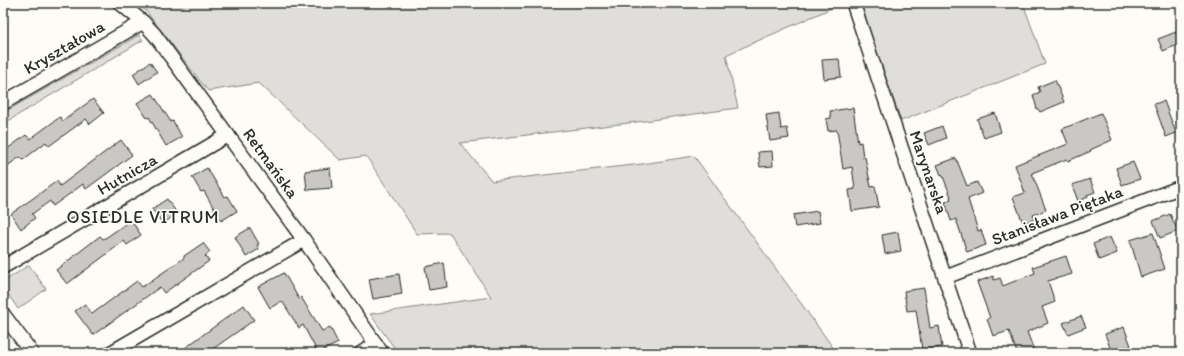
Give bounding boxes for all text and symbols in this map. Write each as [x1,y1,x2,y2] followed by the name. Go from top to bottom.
[20,16,108,78] street label: Kryształowa
[239,124,303,202] street label: Retmańska
[905,128,953,216] street label: Marynarska
[94,149,161,199] street label: Hutnicza
[989,181,1125,249] street label: Stanisława Piętaka
[66,206,220,228] district label: OSIEDLE VITRUM

